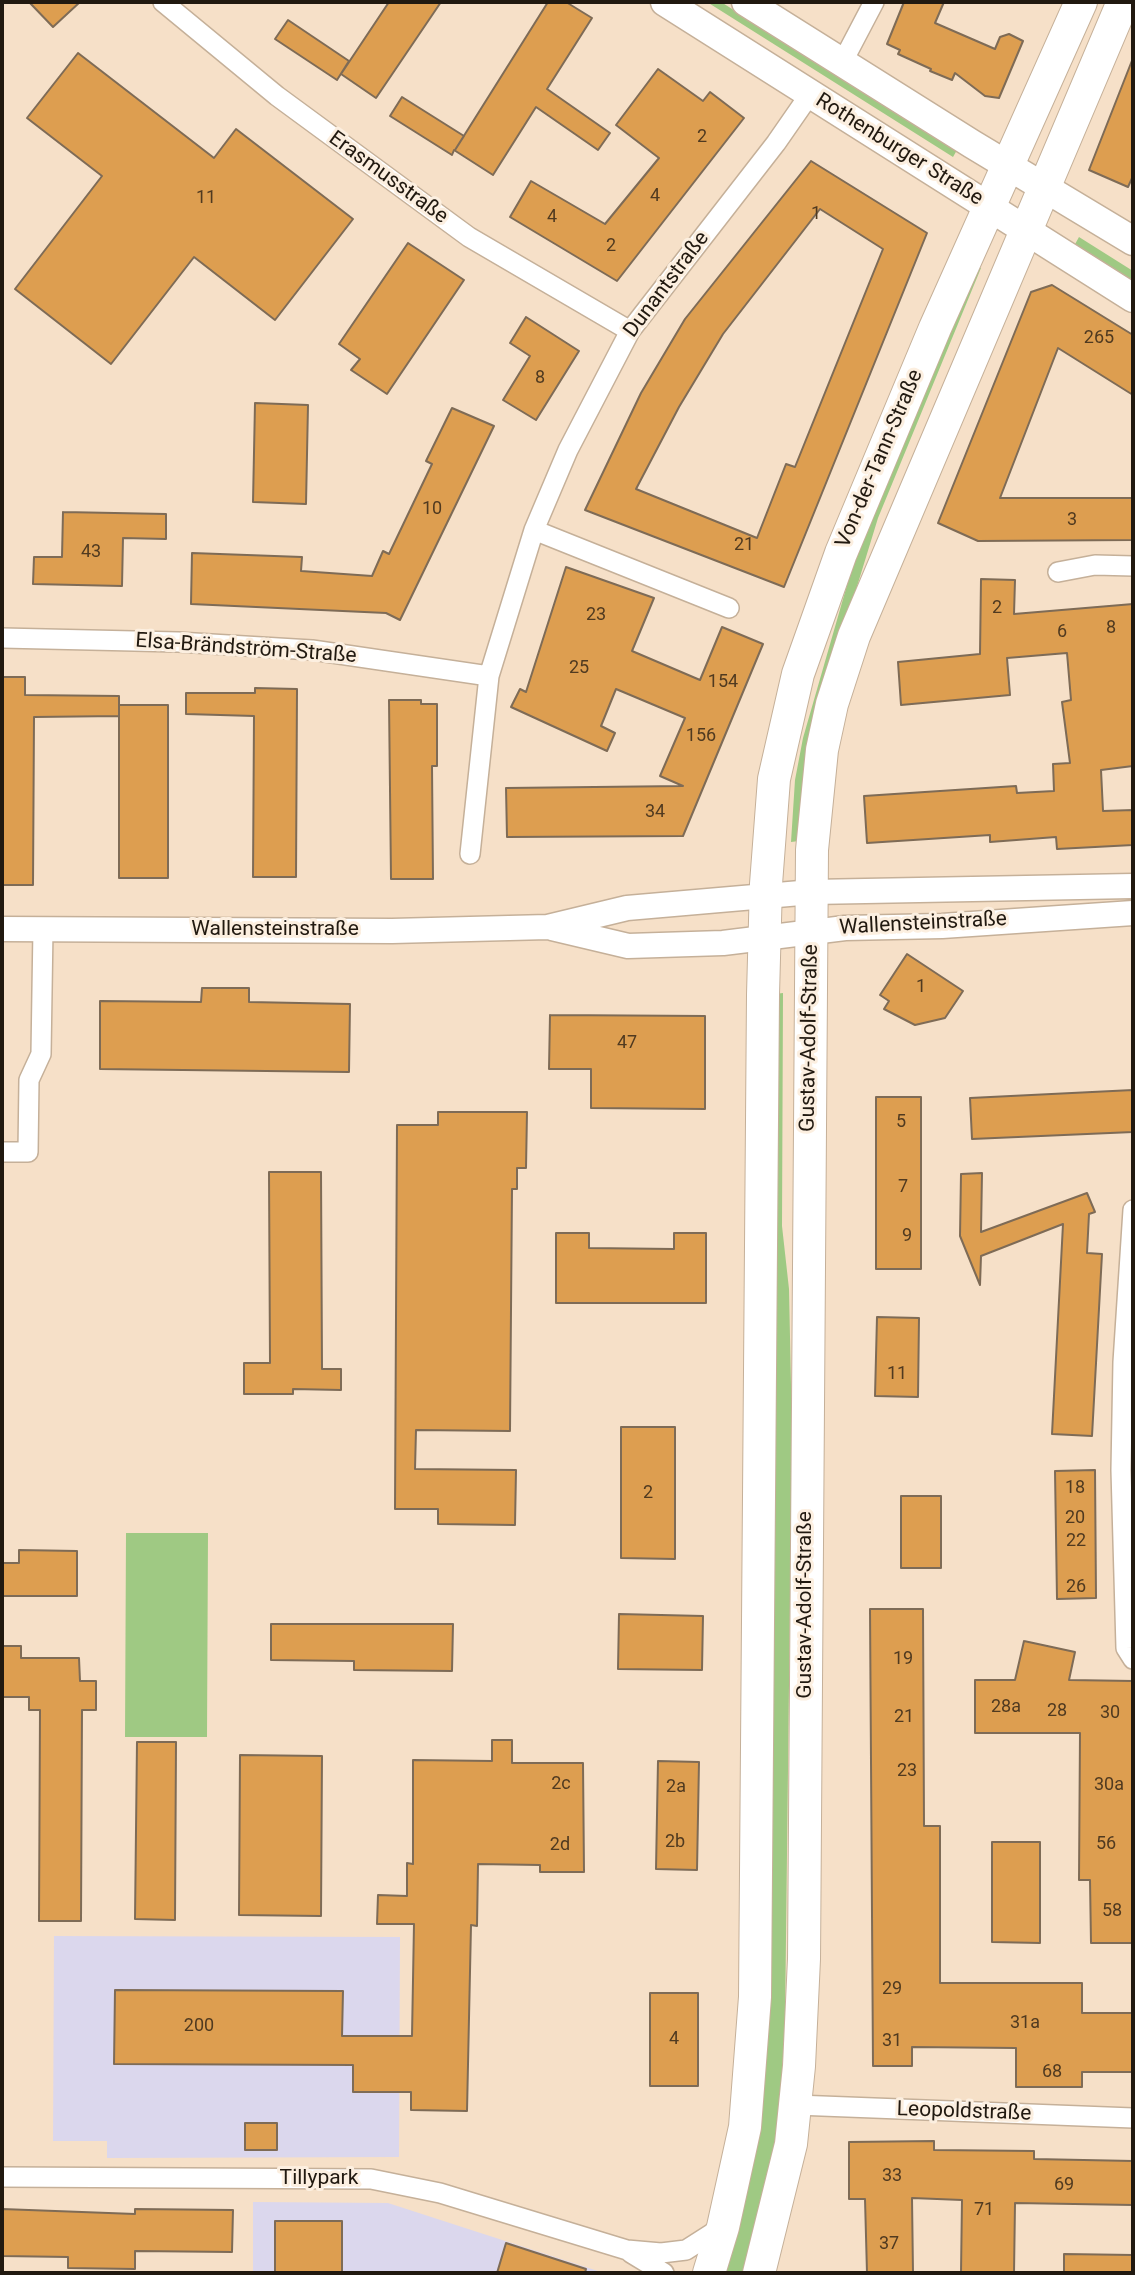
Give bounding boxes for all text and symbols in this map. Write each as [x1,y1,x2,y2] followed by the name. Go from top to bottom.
[811,88,987,212] street label: Rothenburger Straße
[323,126,453,230] street label: Erasmusstraße
[697,126,707,148] house number: 2
[650,185,660,207] house number: 4
[196,187,216,209] house number: 11
[811,203,821,225] house number: 1
[547,206,557,228] house number: 4
[619,227,715,343] street label: Dunantstraße
[606,235,616,257] house number: 2
[1084,327,1114,349] house number: 265
[831,366,929,552] street label: Von-der-Tann-Straße
[535,367,545,389] house number: 8
[422,498,442,520] house number: 10
[1067,509,1077,531] house number: 3
[734,534,754,556] house number: 21
[81,541,101,563] house number: 43
[992,597,1002,619] house number: 2
[586,604,606,626] house number: 23
[1106,617,1116,639] house number: 8
[1057,621,1067,643] house number: 6
[135,629,357,669] street label: Elsa-Brändström-Straße
[569,657,589,679] house number: 25
[708,671,738,693] house number: 154
[686,725,716,747] house number: 156
[645,801,665,823] house number: 34
[839,907,1007,941] street label: Wallensteinstraße
[191,917,359,943] street label: Wallensteinstraße
[796,944,824,1132] street label: Gustav-Adolf-Straße
[916,976,926,998] house number: 1
[617,1032,637,1054] house number: 47
[896,1111,906,1133] house number: 5
[898,1176,908,1198] house number: 7
[902,1225,912,1247] house number: 9
[887,1363,907,1385] house number: 11
[1065,1477,1085,1499] house number: 18
[643,1482,653,1504] house number: 2
[1065,1507,1085,1529] house number: 20
[793,1511,819,1699] street label: Gustav-Adolf-Straße
[1066,1530,1086,1552] house number: 22
[1066,1576,1086,1598] house number: 26
[893,1648,913,1670] house number: 19
[991,1696,1021,1718] house number: 28a
[1047,1700,1067,1722] house number: 28
[1100,1702,1120,1724] house number: 30
[894,1706,914,1728] house number: 21
[897,1760,917,1782] house number: 23
[551,1773,571,1795] house number: 2c
[1094,1774,1124,1796] house number: 30a
[666,1776,686,1798] house number: 2a
[665,1831,685,1853] house number: 2b
[1096,1833,1116,1855] house number: 56
[550,1834,570,1856] house number: 2d
[1102,1900,1122,1922] house number: 58
[882,1978,902,2000] house number: 29
[1010,2012,1040,2034] house number: 31a
[184,2015,214,2037] house number: 200
[669,2028,679,2050] house number: 4
[882,2030,902,2052] house number: 31
[1042,2061,1062,2083] house number: 68
[896,2097,1032,2127] street label: Leopoldstraße
[882,2165,902,2187] house number: 33
[280,2166,358,2192] street label: Tillypark
[1054,2174,1074,2196] house number: 69
[974,2199,994,2221] house number: 71
[879,2233,899,2255] house number: 37

